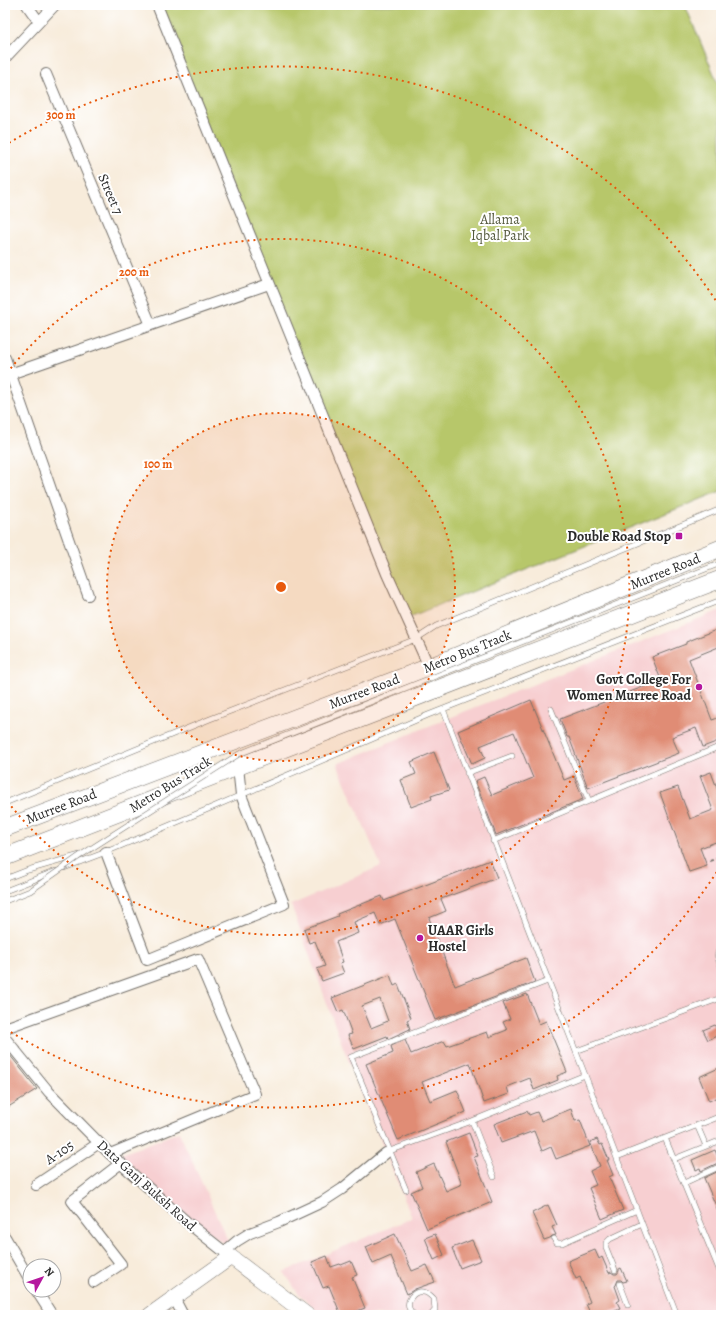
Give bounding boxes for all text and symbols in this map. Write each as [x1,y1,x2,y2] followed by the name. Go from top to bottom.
[46,107,76,123] text: 300 m
[93,171,128,218] street label: Street 7
[471,210,529,245] park label: Allama Iqbal Park
[119,264,149,280] text: 200 m
[144,456,172,472] text: 100 m
[567,527,671,546] place label: Double Road Stop
[674,531,684,541] marker: Double Road Stop
[627,549,704,594] street label: Murree Road
[274,580,288,594] centre of rings
[420,625,514,678] street label: Metro Bus Track
[326,669,403,714] street label: Murree Road
[566,670,691,705] place label: Govt College For Women Murree Road
[694,682,704,692] marker: Govt College For Women Murree Road
[126,752,215,817] street label: Metro Bus Track
[23,784,100,829] street label: Murree Road
[428,921,494,956] place label: UAAR Girls Hostel
[415,933,425,943] marker: UAAR Girls Hostel
[40,1136,77,1170] street label: A-105
[93,1136,201,1236] street label: Data Ganj Buksh Road
[22,1258,62,1298] north arrow
[41,1264,58,1280] text: N

